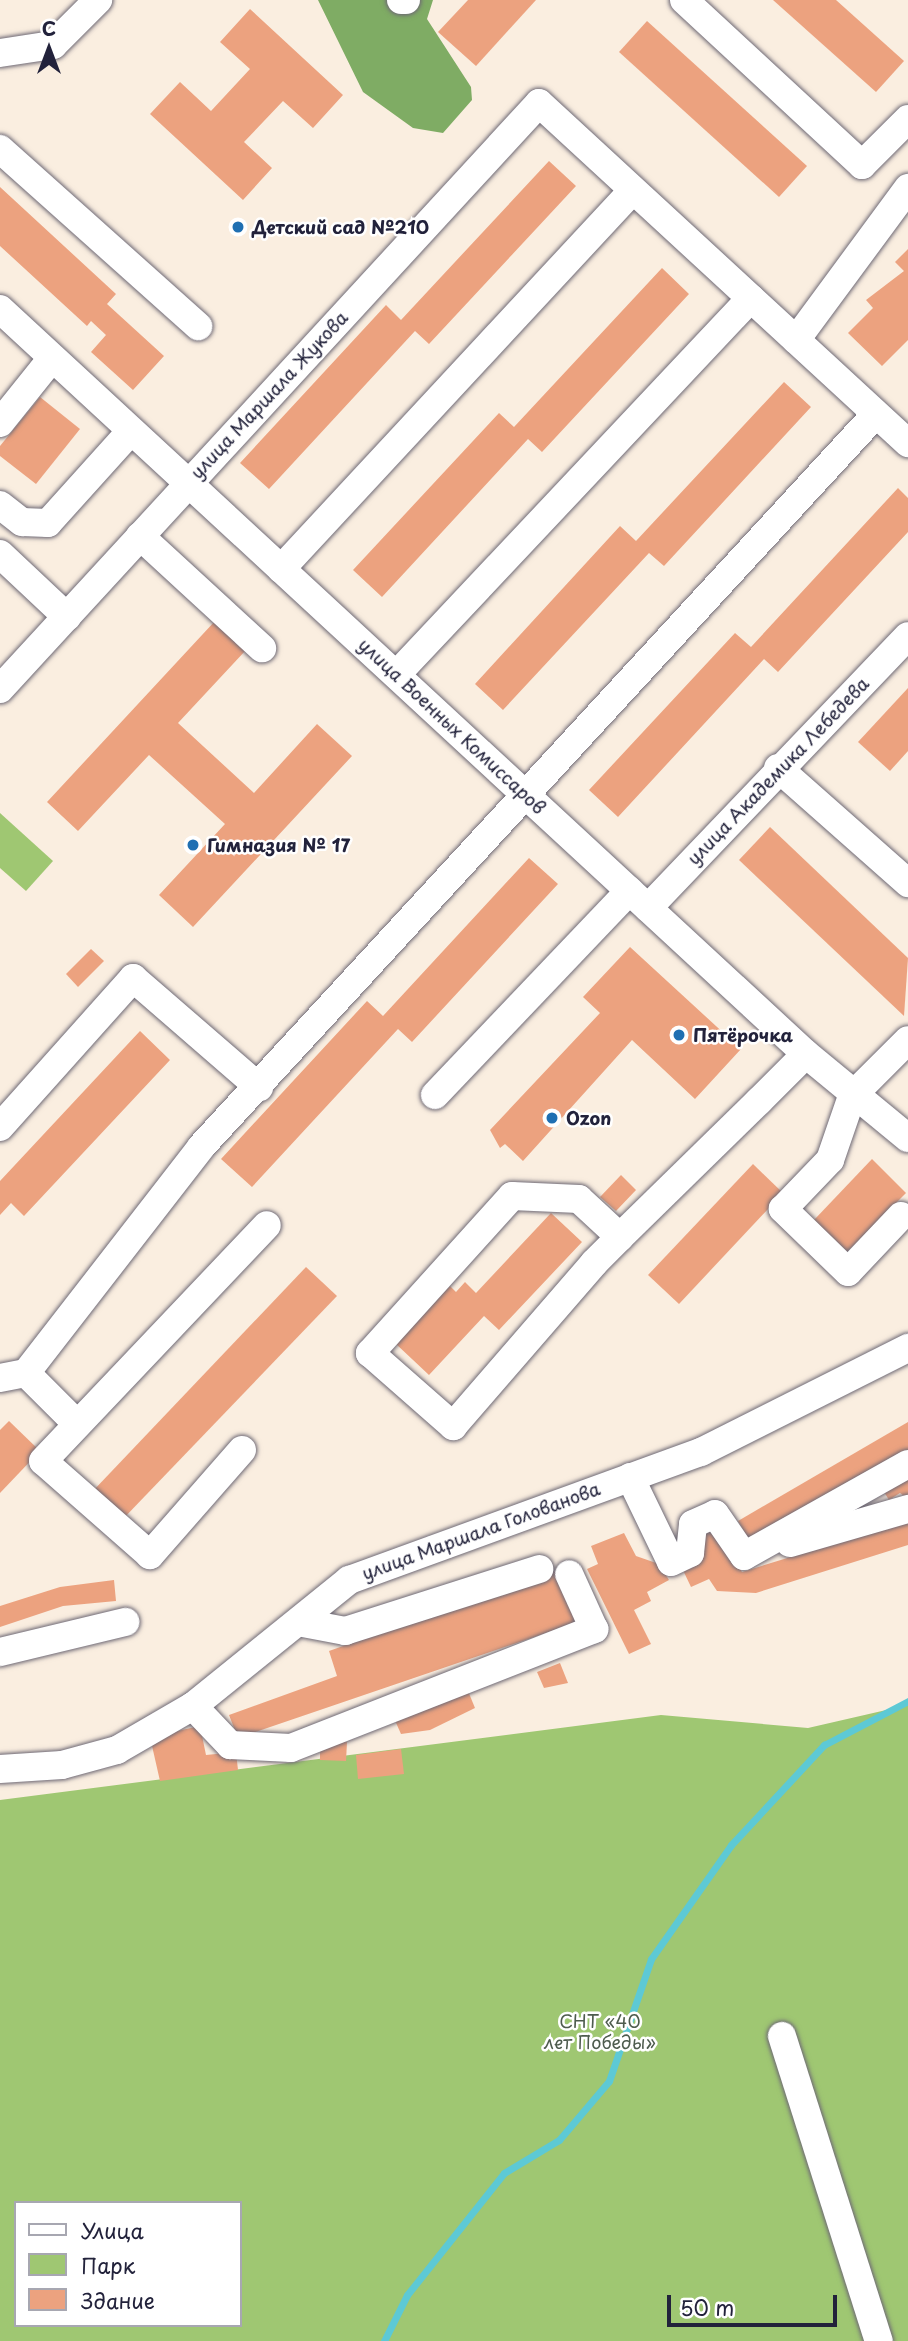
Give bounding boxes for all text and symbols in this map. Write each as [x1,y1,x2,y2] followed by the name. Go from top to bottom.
[14,14,84,84] north arrow
[42,14,56,42] text: С
[252,216,430,238] place label: Детский сад №210
[230,219,246,235] marker: Детский сад №210
[185,306,353,484] street label: улица Маршала Жукова
[353,633,551,819] street label: улица Военных Комиссаров
[682,672,874,870] street label: улица Академика Лебедева
[207,834,350,856] place label: Гимназия № 17
[185,837,201,853] marker: Гимназия № 17
[693,1024,793,1046] place label: Пятёрочка
[671,1027,687,1043] marker: Пятёрочка
[566,1107,611,1129] place label: Ozon
[544,1110,560,1126] marker: Ozon
[358,1478,604,1584] street label: улица Маршала Голованова
[544,2011,656,2054] park label: СНТ «40 лет Победы»
[14,2201,242,2327] legend
[81,2214,144,2246] text: Улица
[81,2249,135,2281] text: Парк
[670,2282,840,2326] scale bar
[81,2284,155,2316] text: Здание
[680,2291,734,2323] text: 50 m

